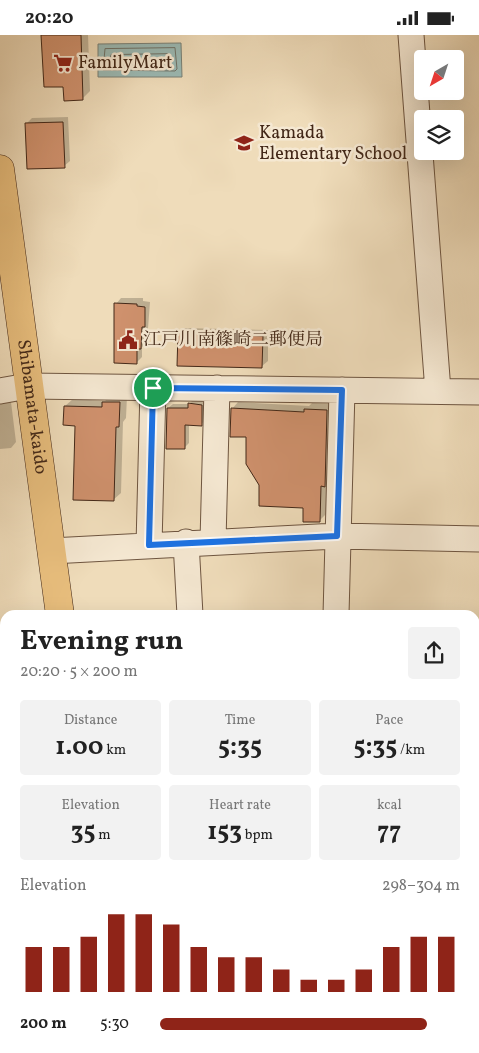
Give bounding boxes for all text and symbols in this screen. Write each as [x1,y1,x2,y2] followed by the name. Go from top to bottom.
[25,5,73,31] text: 20:20
[414,50,464,100] north arrow
[414,50,464,160] map controls
[78,51,172,76] place label: FamilyMart
[52,52,74,74] supermarket icon: FamilyMart
[414,110,464,160] button: layers
[259,121,407,167] place label: Kamada Elementary School
[233,132,255,154] school or university icon: Kamada Elementary School
[143,328,323,353] place label: 江戸川南篠崎二郵便局
[117,329,139,351] public building icon: 江戸川南篠崎二郵便局
[11,338,53,476] street label: Shibamata-kaido
[132,367,174,409] pin
[139,374,167,402] icon: arrive
[20,622,184,661] text: Evening run
[408,627,460,679] button: share
[20,661,138,683] text: 20:20 · 5 × 200 m
[64,711,117,730] text: Distance
[225,711,255,730] text: Time
[375,711,403,730] text: Pace
[55,730,103,765] text: 1.00
[218,730,262,765] text: 5:35
[353,730,397,765] text: 5:35
[103,741,126,760] text: km
[397,741,425,760] text: /km
[62,796,120,815] text: Elevation
[209,796,271,815] text: Heart rate
[377,796,402,815] text: kcal
[71,815,95,850] text: 35
[207,815,242,850] text: 153
[377,815,401,850] text: 77
[95,826,111,845] text: m
[242,826,273,845] text: bpm
[20,875,87,897] text: Elevation
[382,875,460,897] text: 298–304 m
[20,1013,67,1035] text: 200 m
[100,1013,129,1035] text: 5:30

